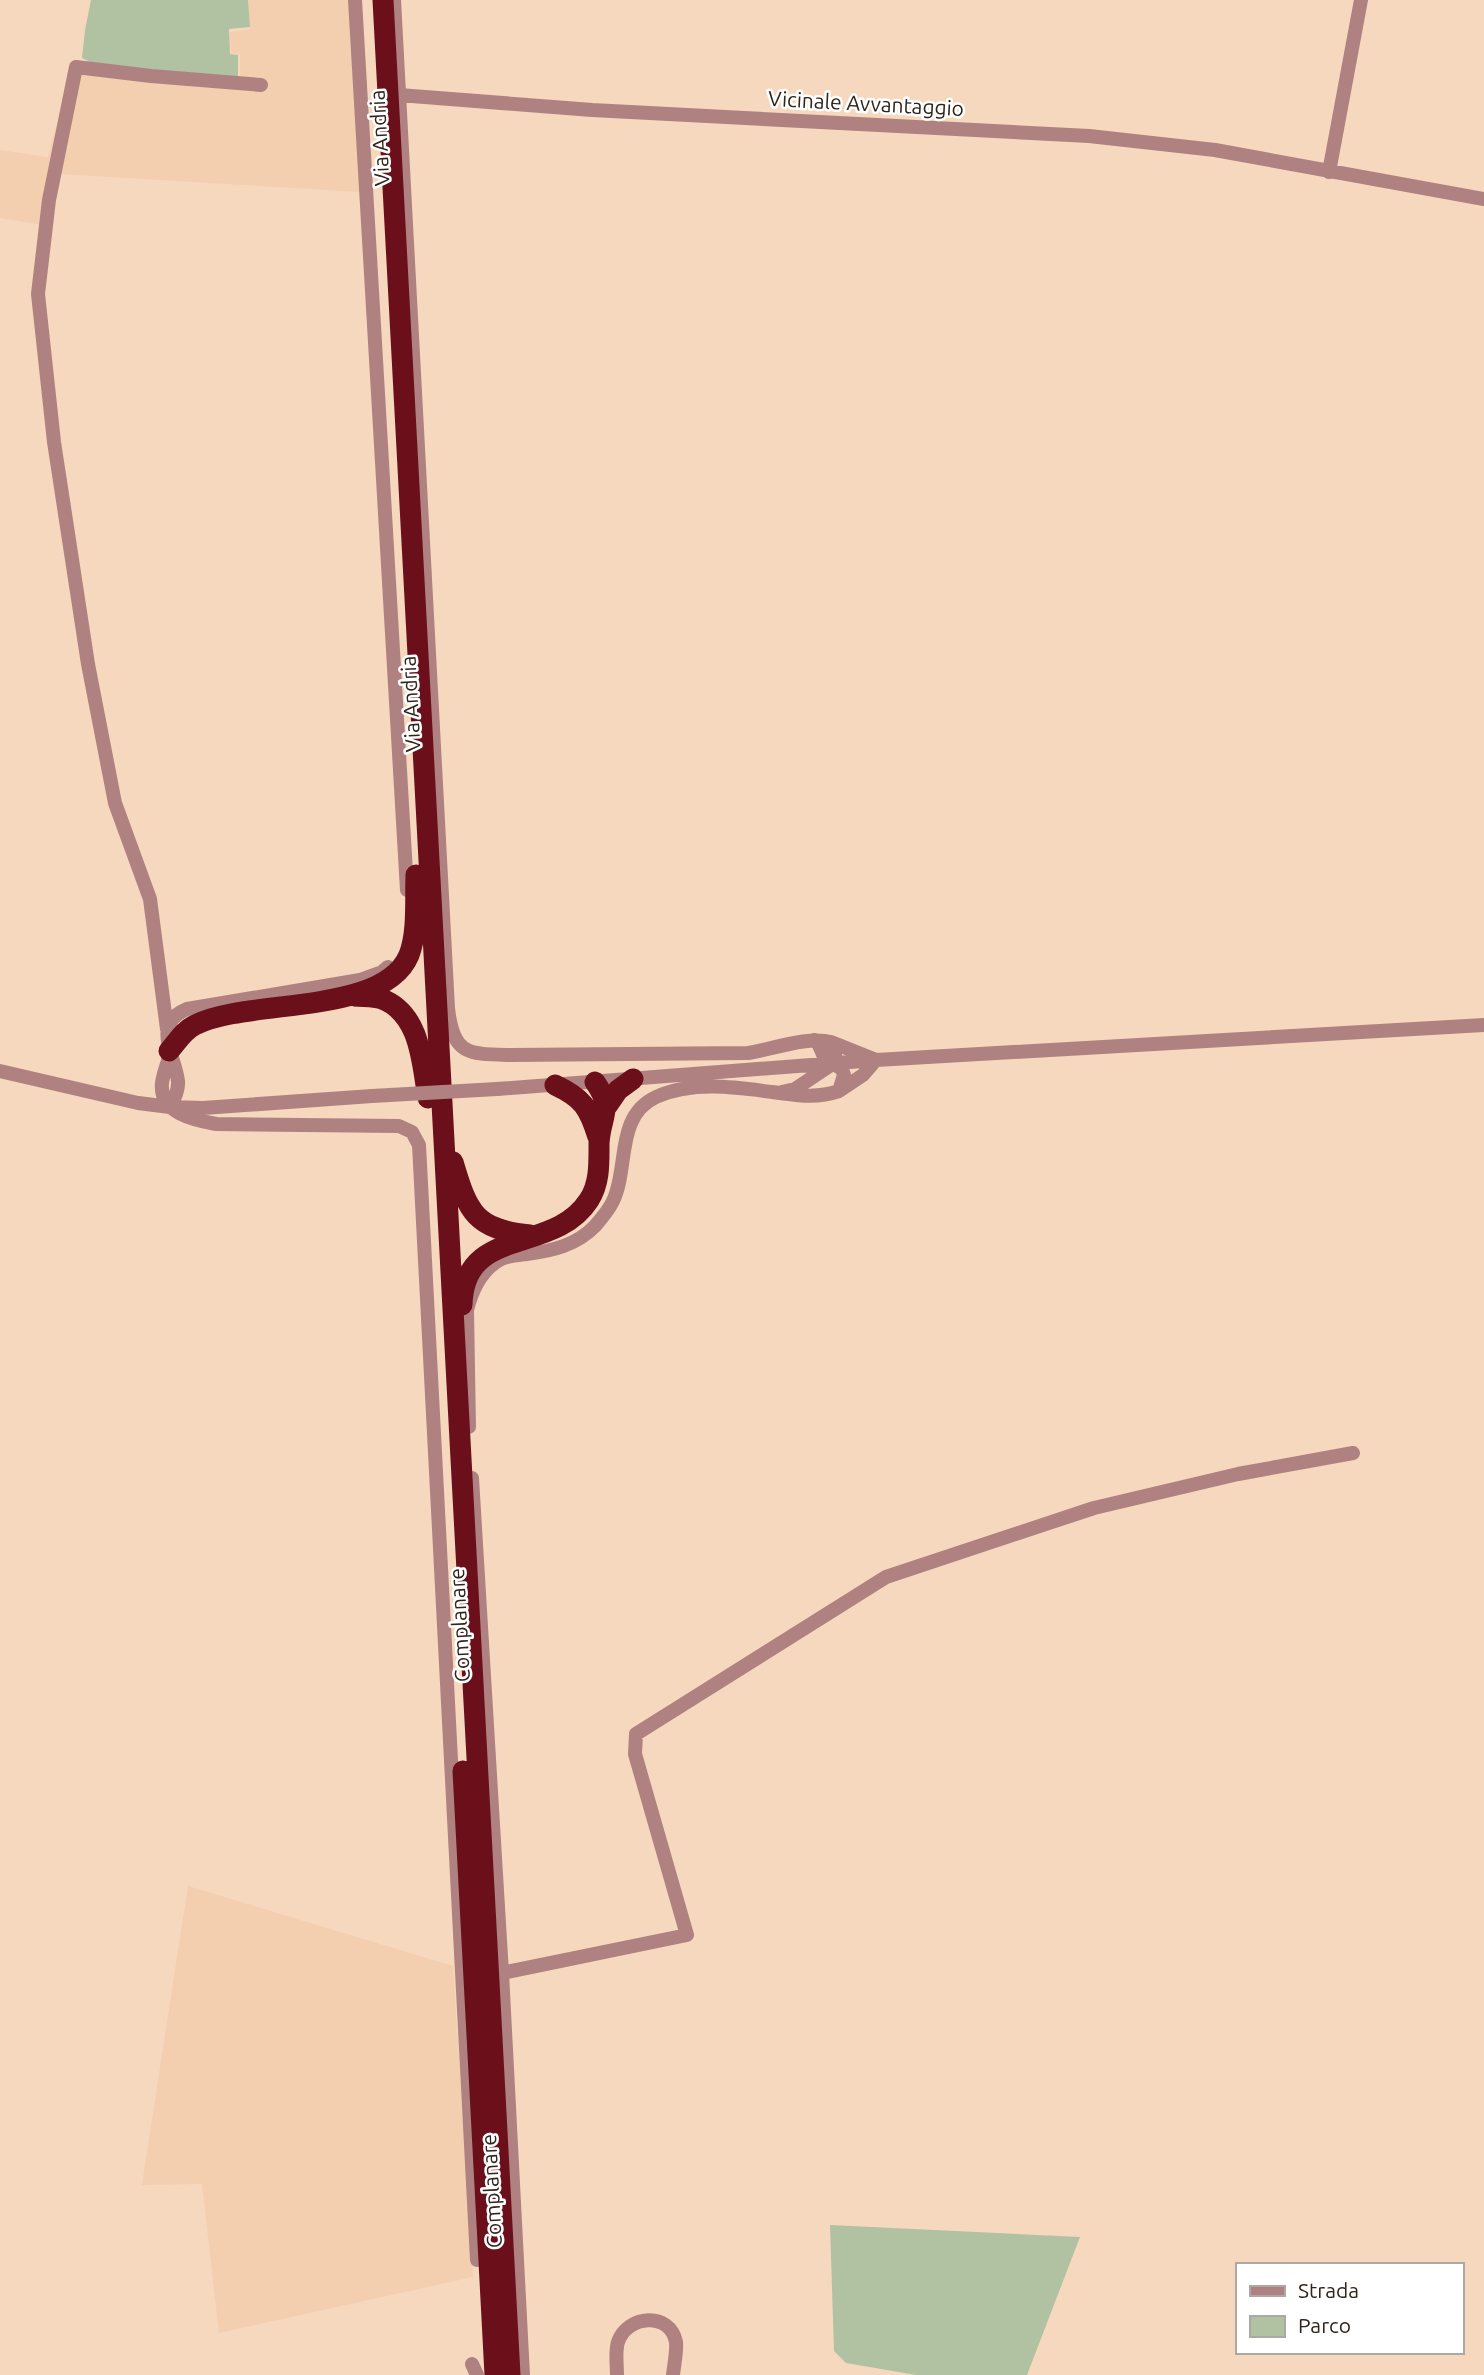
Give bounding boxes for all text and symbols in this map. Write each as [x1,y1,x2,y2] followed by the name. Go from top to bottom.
[767,86,965,120] street label: Vicinale Avvantaggio
[364,89,394,187] street label: Via Andria
[395,655,425,753] street label: Via Andria
[444,1567,474,1683] street label: Complanare
[476,2133,506,2249] street label: Complanare
[1236,2263,1463,2354] legend
[1298,2278,1359,2302] text: Strada
[1298,2313,1351,2337] text: Parco

